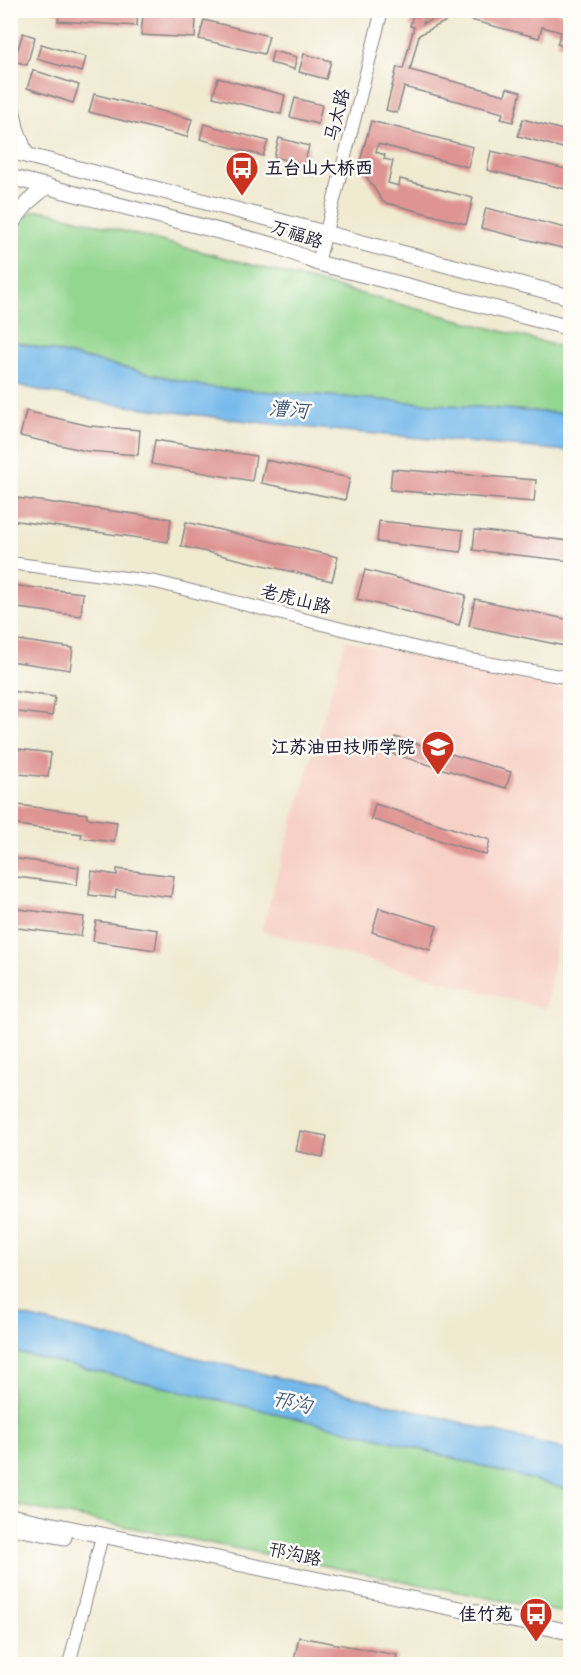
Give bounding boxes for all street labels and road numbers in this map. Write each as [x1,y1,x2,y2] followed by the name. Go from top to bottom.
[320,86,354,144] street label: 马太路
[268,215,326,253] street label: 万福路
[258,580,334,618] street label: 老虎山路
[266,1538,324,1570] street label: 邗沟路

